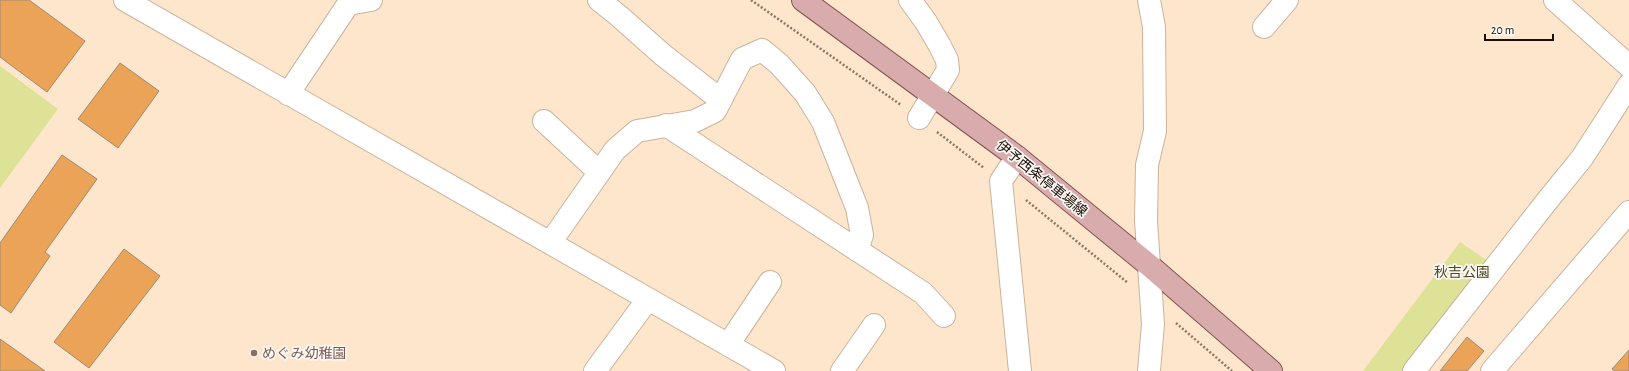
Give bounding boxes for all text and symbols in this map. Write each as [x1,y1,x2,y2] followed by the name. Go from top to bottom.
[1485,16,1553,42] scale bar
[1491,24,1514,36] text: 20 m
[993,137,1090,219] street label: 伊予西条停車場線
[1434,265,1490,280] park label: 秋吉公園
[262,346,346,361] place label: めぐみ幼稚園
[249,348,259,358] marker: めぐみ幼稚園

